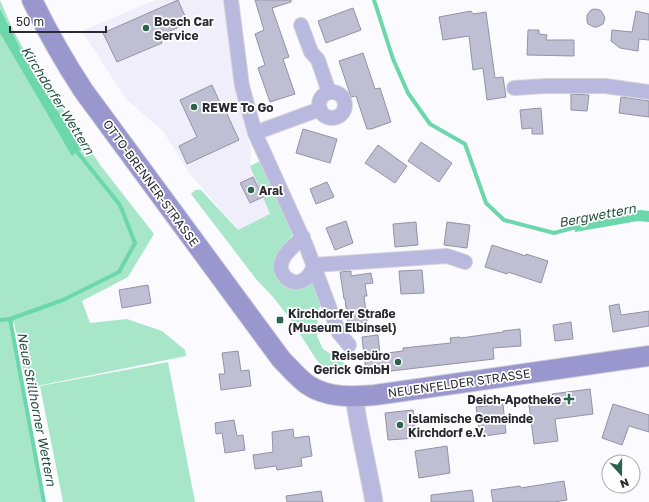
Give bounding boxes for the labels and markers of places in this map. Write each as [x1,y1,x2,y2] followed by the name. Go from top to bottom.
[154,14,214,43] place label: Bosch Car Service
[141,23,151,33] marker: Bosch Car Service
[202,100,274,115] place label: REWE To Go
[189,102,199,112] marker: REWE To Go
[259,183,283,198] place label: Aral
[246,185,256,195] marker: Aral
[288,306,397,335] place label: Kirchdorfer Straße (Museum Elbinsel)
[275,315,285,325] marker: Kirchdorfer Straße (Museum Elbinsel)
[313,348,390,377] place label: Reisebüro Gerick GmbH
[393,357,403,367] marker: Reisebüro Gerick GmbH
[467,392,561,407] place label: Deich-Apotheke
[564,394,574,404] marker: Deich-Apotheke
[408,411,533,440] place label: Islamische Gemeinde Kirchdorf e.V.
[395,420,405,430] marker: Islamische Gemeinde Kirchdorf e.V.

